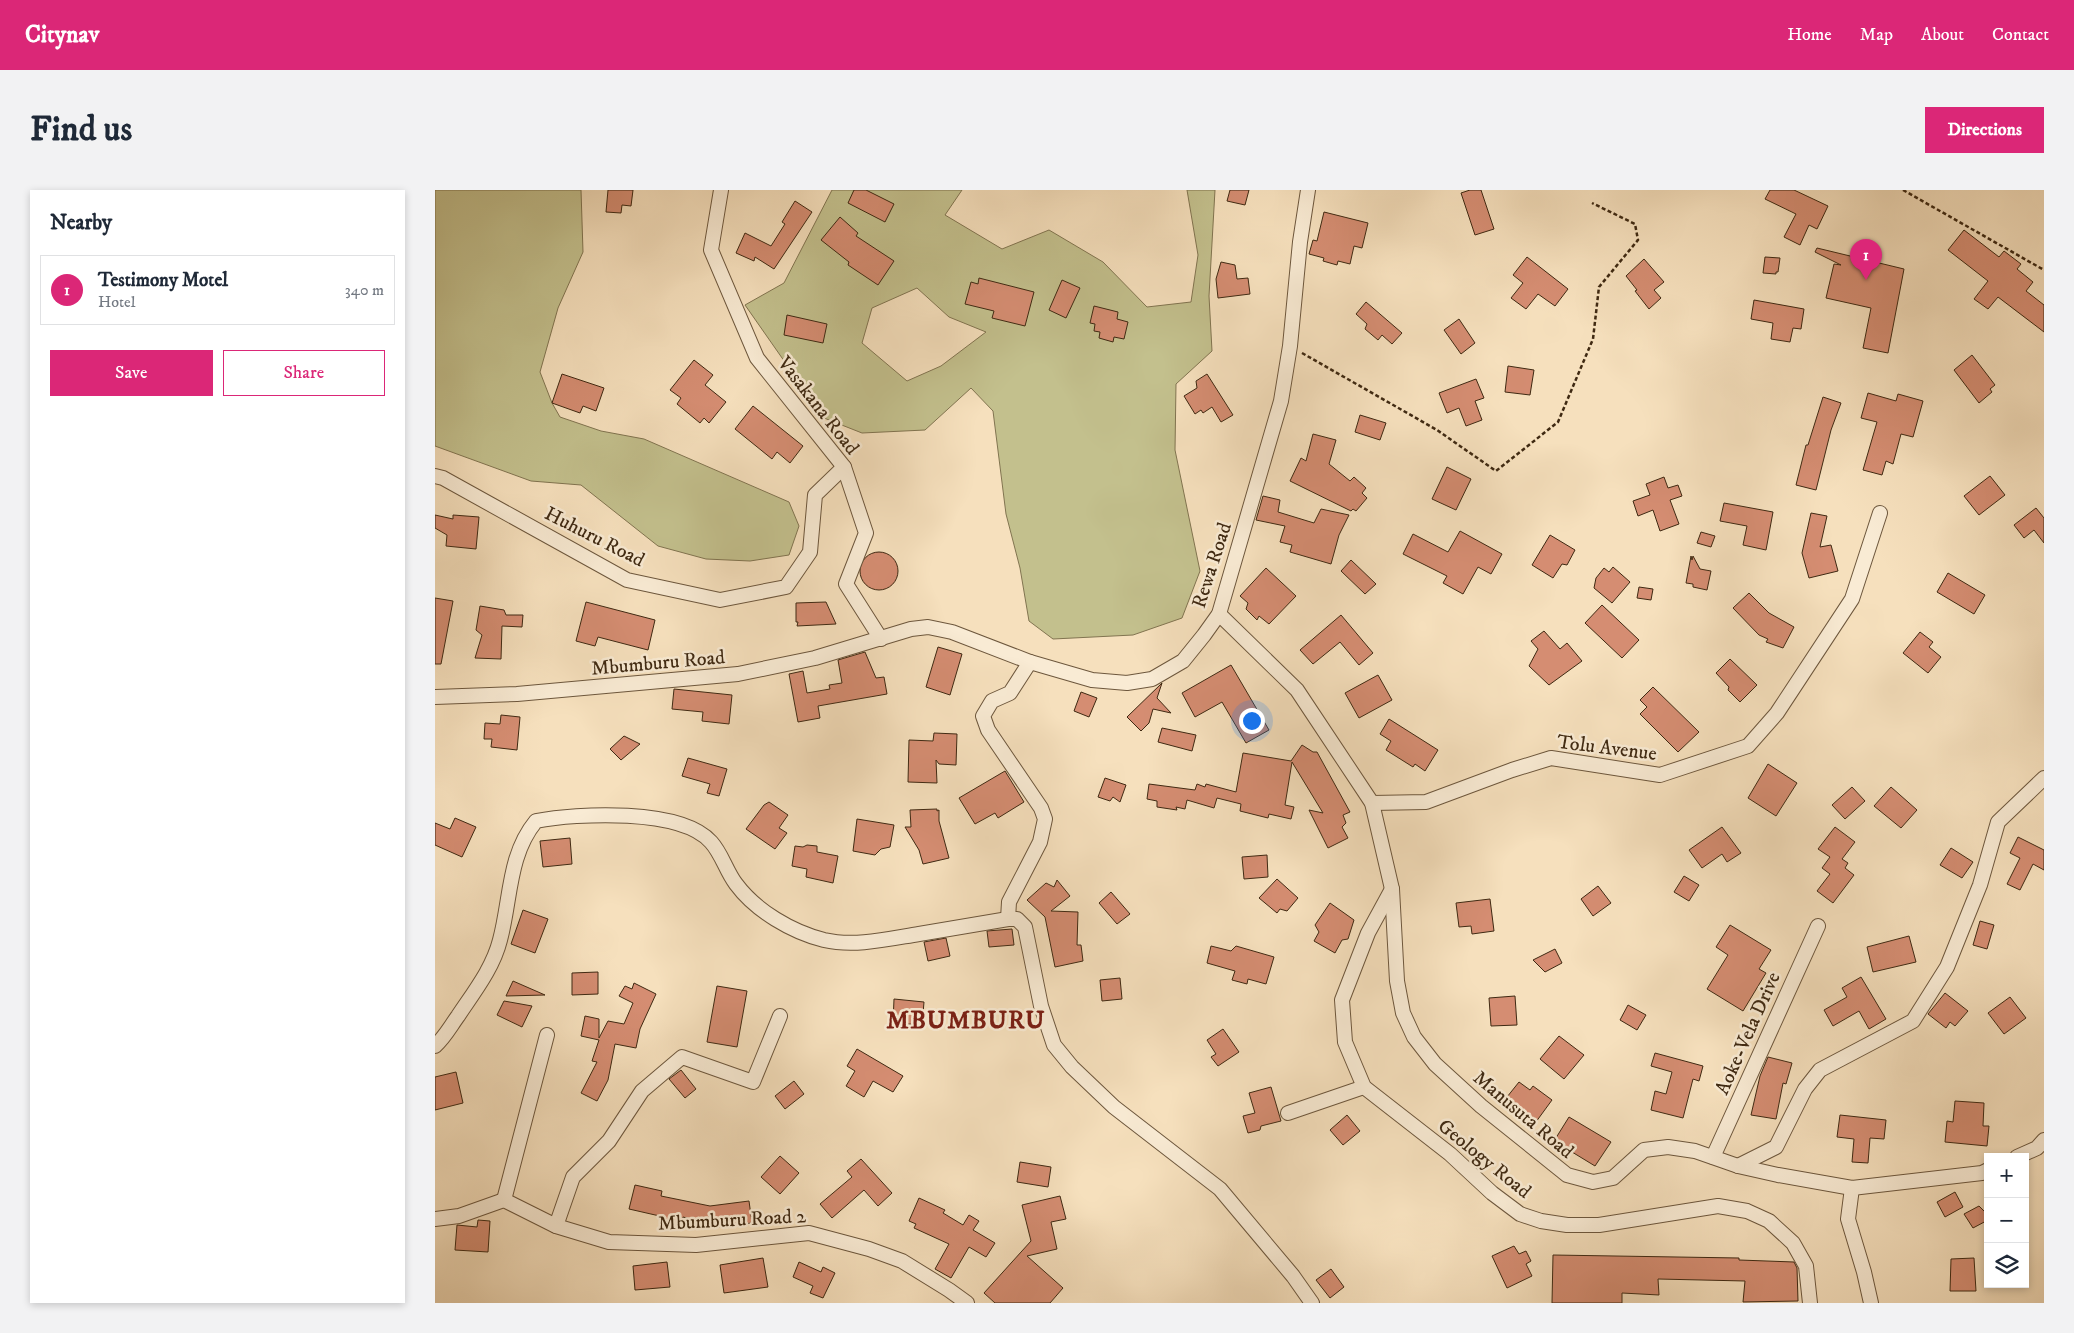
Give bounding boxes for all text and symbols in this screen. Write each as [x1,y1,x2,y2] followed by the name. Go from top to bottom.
[25,20,99,50] text: Citynav
[1787,24,1832,46] text: Home
[1860,24,1893,46] text: Map
[1921,24,1964,46] text: About
[1992,24,2049,46] text: Contact
[1925,107,2044,153] button: Directions
[30,108,132,152] text: Find us
[50,210,112,236] text: Nearby
[1850,239,1882,280] pin: 1
[98,269,228,292] text: Testimony Motel
[64,280,70,300] text: 1
[345,280,384,300] text: 340 m
[98,292,136,312] text: Hotel
[50,350,213,396] button: Save
[223,350,385,396] button: Share
[771,351,864,460] street label: Vasakana Road
[540,501,649,573] street label: Huhuru Road
[1187,520,1238,611] street label: Rewa Road
[590,645,726,682] street label: Mbumburu Road
[1239,708,1265,734] your location
[1556,730,1658,767] street label: Tolu Avenue
[1710,968,1787,1099] street label: Aoke-Vela Drive
[886,1005,1046,1036] district label: MBUMBURU
[1468,1066,1578,1165] street label: Manusuta Road
[1432,1114,1536,1204] street label: Geology Road
[1984,1153,2029,1288] map controls
[1984,1153,2029,1198] button: +
[1984,1198,2029,1243] button: −
[657,1204,807,1237] street label: Mbumburu Road 2
[1984,1243,2029,1288] button: layers

